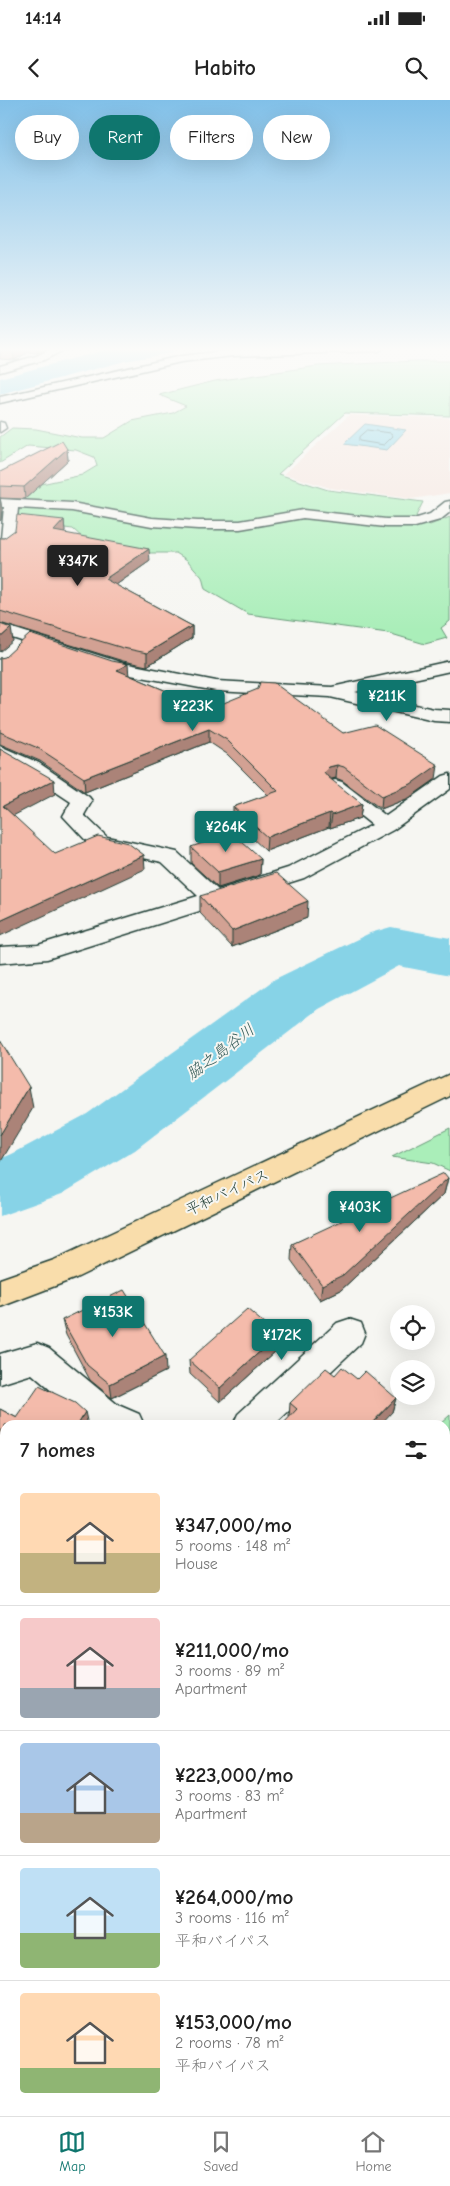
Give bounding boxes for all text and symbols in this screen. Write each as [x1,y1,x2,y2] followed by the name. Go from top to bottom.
[25,7,61,29] text: 14:14
[20,54,48,82] icon: back
[402,54,430,82] icon: search
[194,55,256,81] text: Habito
[15,115,79,160] chip: Buy
[89,115,160,160] chip: Rent
[170,115,253,160] chip: Filters
[263,115,330,160] chip: New
[43,544,113,587] pin: ¥347K
[58,552,98,570] text: ¥347K
[352,680,422,722] pin: ¥211K
[368,687,406,705] text: ¥211K
[158,690,228,732] pin: ¥223K
[173,697,213,715] text: ¥223K
[191,810,261,853] pin: ¥264K
[206,818,246,836] text: ¥264K
[183,1021,258,1083] water label: 脇之島谷川
[183,1165,271,1219] street label: 平和バイパス
[325,1190,395,1233] pin: ¥403K
[339,1198,381,1216] text: ¥403K
[78,1296,148,1338] pin: ¥153K
[93,1303,133,1321] text: ¥153K
[390,1305,435,1405] map controls
[390,1305,435,1350] button: locate
[247,1318,317,1361] pin: ¥172K
[263,1326,301,1344] text: ¥172K
[390,1360,435,1405] button: layers
[402,1436,430,1464] icon: filters
[20,1438,95,1462] text: 7 homes
[60,1513,120,1573] icon: home
[175,1513,292,1537] text: ¥347,000/mo
[175,1537,290,1555] text: 5 rooms · 148 m²
[175,1555,218,1573] text: House
[60,1638,120,1698] icon: home
[175,1638,289,1662] text: ¥211,000/mo
[175,1662,284,1680] text: 3 rooms · 89 m²
[175,1680,247,1698] text: Apartment
[60,1763,120,1823] icon: home
[175,1763,293,1787] text: ¥223,000/mo
[175,1787,284,1805] text: 3 rooms · 83 m²
[175,1805,247,1823] text: Apartment
[175,1885,293,1909] text: ¥264,000/mo
[60,1888,120,1948] icon: home
[175,1909,289,1927] text: 3 rooms · 116 m²
[175,1932,271,1950] text: 平和バイパス
[175,2010,292,2034] text: ¥153,000/mo
[60,2013,120,2073] icon: home
[175,2034,283,2052] text: 2 rooms · 78 m²
[175,2057,271,2075] text: 平和バイパス
[58,2128,86,2175] tab: Map
[203,2128,238,2175] tab: Saved
[355,2128,392,2175] tab: Home

